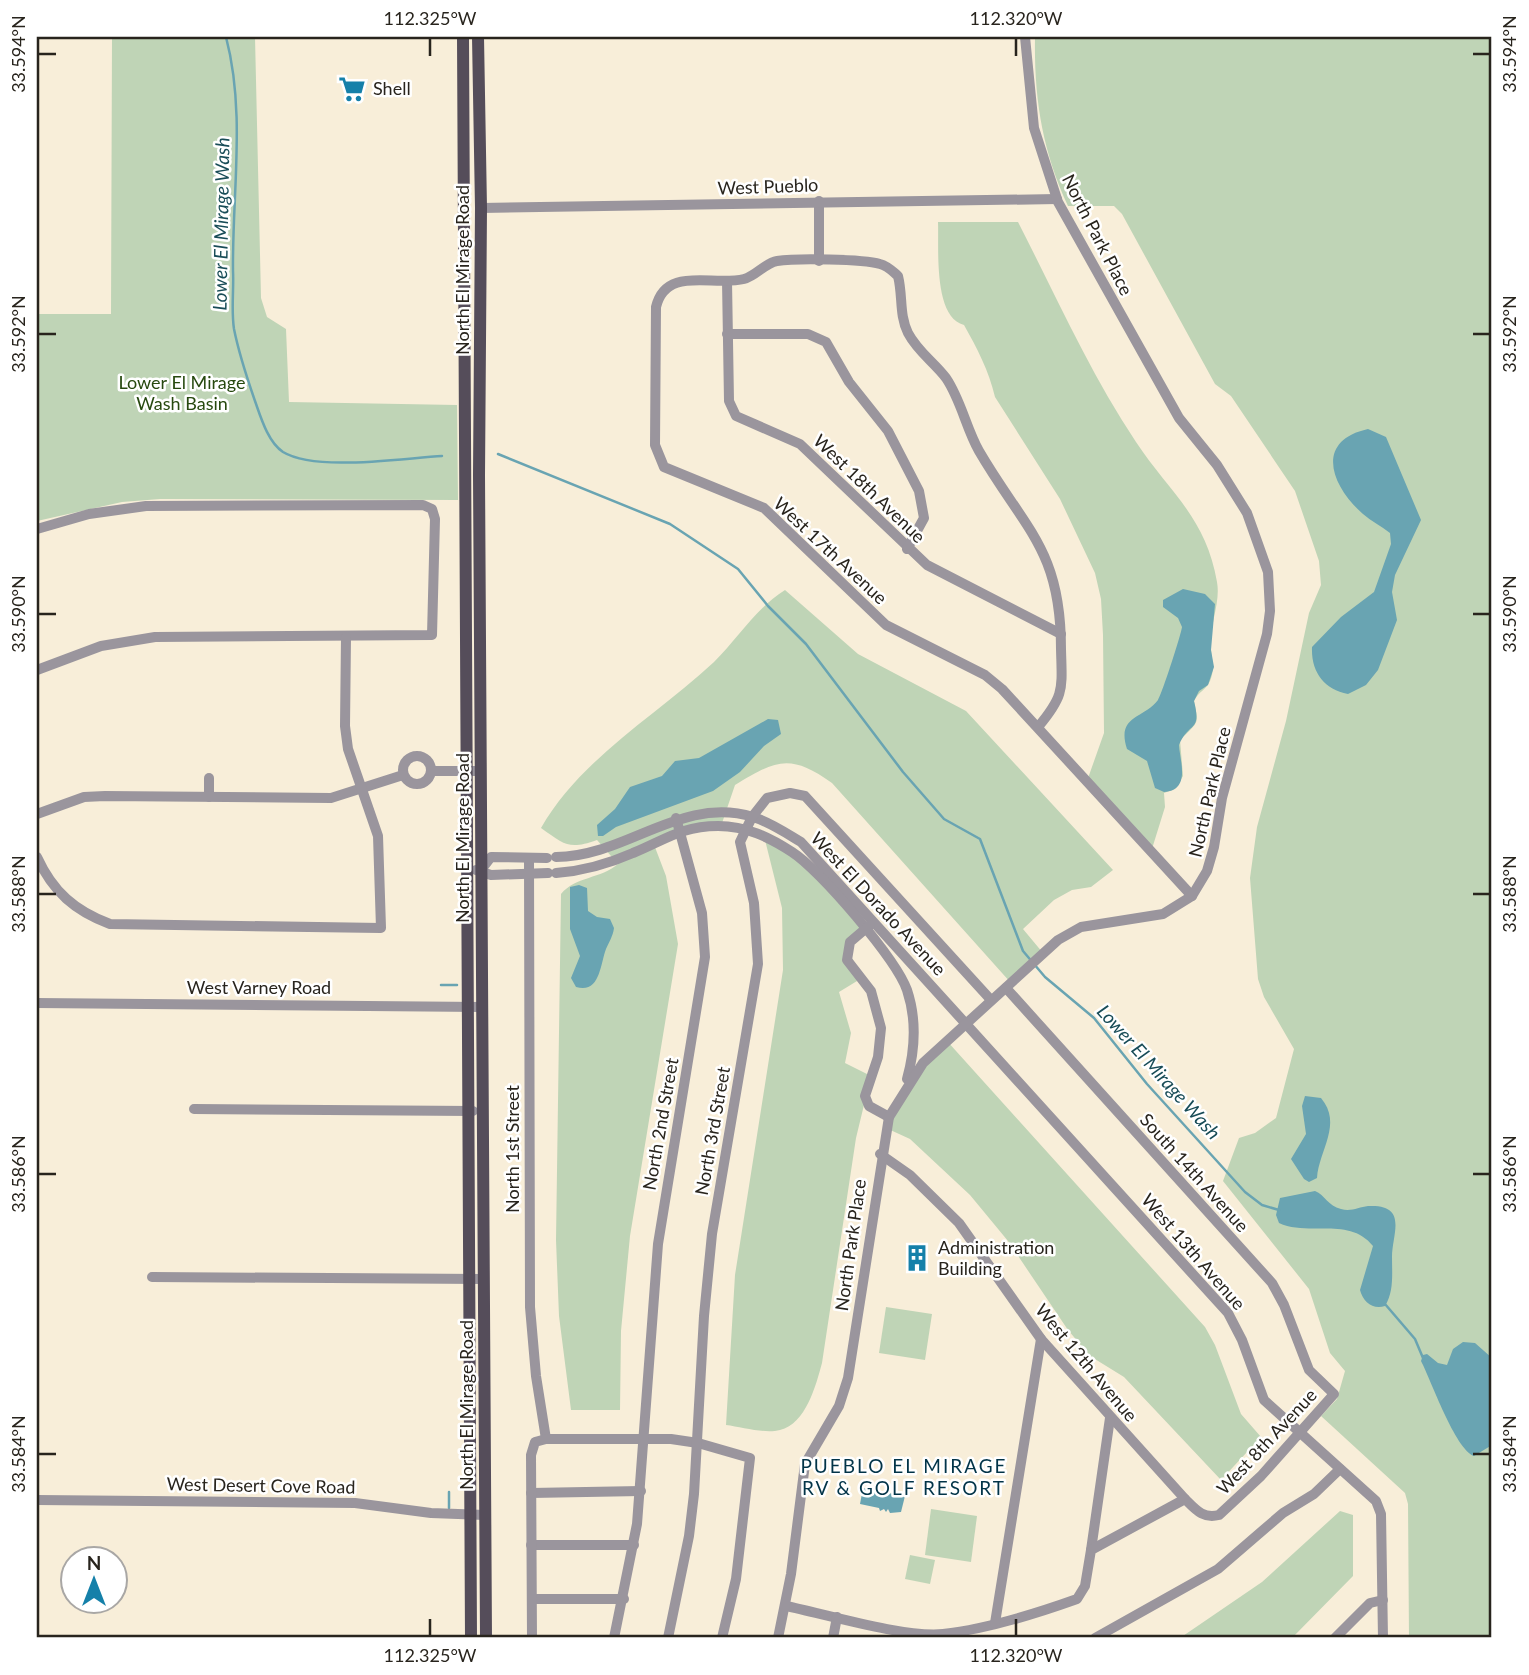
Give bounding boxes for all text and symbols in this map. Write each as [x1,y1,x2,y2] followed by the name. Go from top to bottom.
[384,7,477,29] text: 112.325°W
[970,7,1063,29] text: 112.320°W
[7,15,29,93] text: 33.594°N
[1498,15,1520,93] text: 33.594°N
[337,74,367,104] supermarket icon: Shell
[373,77,411,99] place label: Shell
[207,137,234,311] water label: Lower El Mirage Wash
[1058,170,1138,299] street label: North Park Place
[717,173,819,199] street label: West Pueblo
[451,185,473,355] street label: North El Mirage Road
[7,295,29,373] text: 33.592°N
[1498,295,1520,373] text: 33.592°N
[118,371,246,414] park label: Lower El Mirage Wash Basin
[809,429,930,547] street label: West 18th Avenue
[769,492,892,608] street label: West 17th Avenue
[7,575,29,653] text: 33.590°N
[1498,575,1520,653] text: 33.590°N
[1183,725,1235,859] street label: North Park Place
[451,753,473,923] street label: North El Mirage Road
[807,827,951,980] street label: West El Dorado Avenue
[7,855,29,933] text: 33.588°N
[1498,855,1520,933] text: 33.588°N
[187,976,331,998] street label: West Varney Road
[1093,1000,1226,1144] water label: Lower El Mirage Wash
[638,1055,683,1192] street label: North 2nd Street
[690,1064,734,1197] street label: North 3rd Street
[501,1084,523,1213] street label: North 1st Street
[1136,1108,1254,1236] street label: South 14th Avenue
[7,1135,29,1213] text: 33.586°N
[1498,1135,1520,1213] text: 33.586°N
[830,1177,870,1312] street label: North Park Place
[1137,1189,1250,1314] street label: West 13th Avenue
[938,1236,1054,1279] place label: Administration Building
[902,1243,932,1273] building icon: Administration Building
[1031,1299,1142,1426] street label: West 12th Avenue
[455,1320,477,1490] street label: North El Mirage Road
[1212,1384,1321,1499] street label: West 8th Avenue
[7,1415,29,1493] text: 33.584°N
[1498,1415,1520,1493] text: 33.584°N
[800,1454,1008,1499] district label: PUEBLO EL MIRAGE RV & GOLF RESORT
[166,1472,356,1498] street label: West Desert Cove Road
[60,1546,130,1616] north arrow
[87,1551,101,1574] text: N
[384,1644,477,1666] text: 112.325°W
[970,1644,1063,1666] text: 112.320°W

